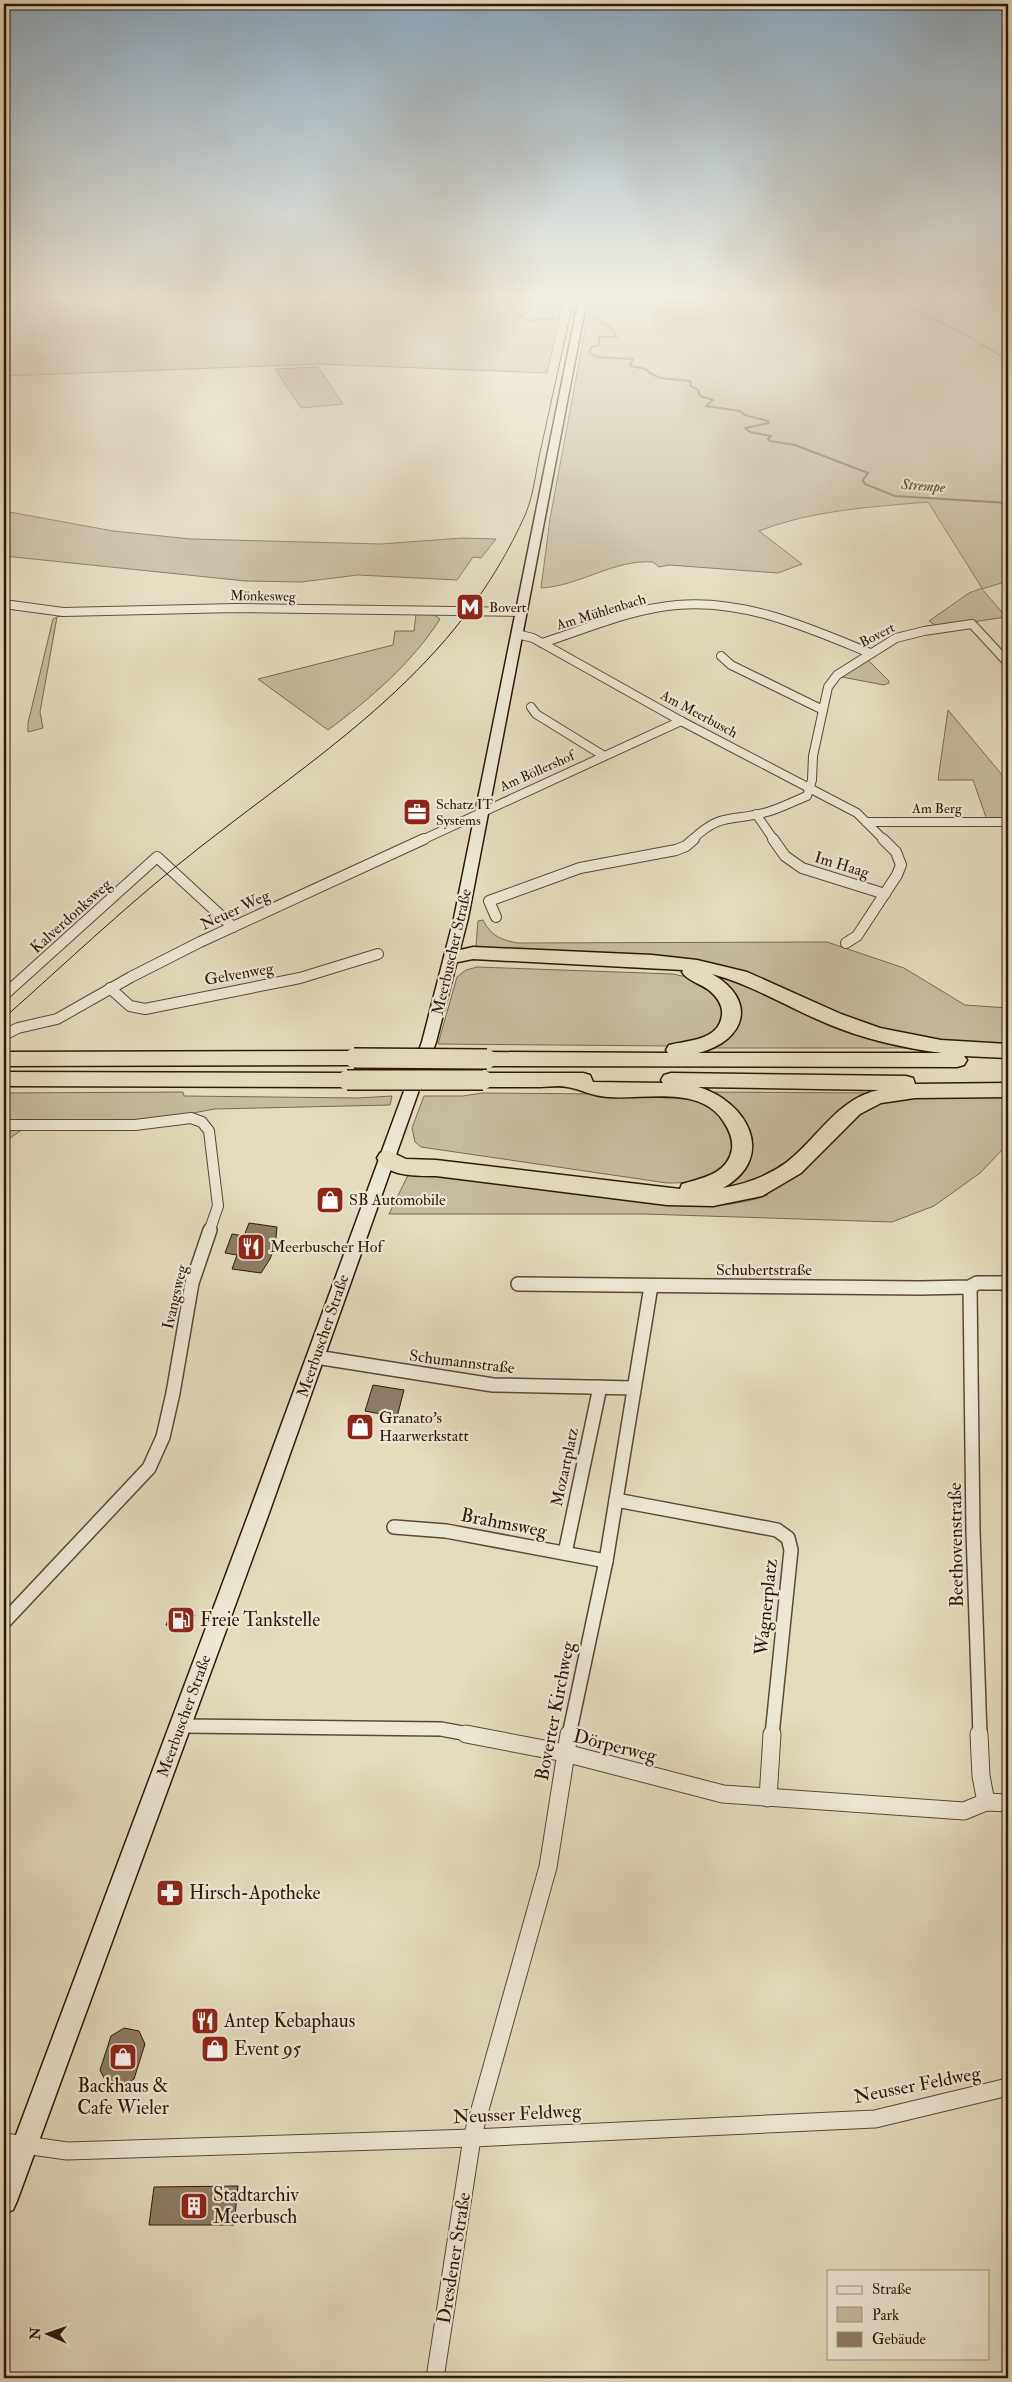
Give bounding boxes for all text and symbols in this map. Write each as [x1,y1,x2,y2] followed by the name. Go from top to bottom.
[899,475,947,497] water label: Strempe
[230,587,297,605] street label: Mönkesweg
[553,590,648,634] street label: Am Mühlenbach
[455,592,485,622] metro station icon: Bovert
[489,599,527,616] place label: Bovert
[857,619,898,651] street label: Bovert
[657,686,741,742] street label: Am Meerbusch
[496,746,579,795] street label: Am Böllershof
[436,796,493,830] place label: Schatz IT Systems
[402,797,432,827] office icon: Schatz IT Systems
[911,800,963,817] street label: Am Berg
[812,847,873,883] street label: Im Haag
[26,874,117,958] street label: Kalverdonksweg
[197,885,274,935] street label: Neuer Weg
[428,887,476,1017] street label: Meerbuscher Straße
[203,958,276,990] street label: Gelvenweg
[315,1185,345,1215] shop icon: SB Automobile
[349,1190,446,1210] place label: SB Automobile
[236,1232,266,1262] restaurant icon: Meerbuscher Hof
[270,1237,386,1257] place label: Meerbuscher Hof
[716,1260,812,1280] street label: Schubertstraße
[158,1262,192,1331] street label: Ivangsweg
[293,1272,354,1400] street label: Meerbuscher Straße
[408,1346,516,1378] street label: Schumannstraße
[379,1408,469,1446] place label: Granato's Haarwerkstatt
[345,1412,375,1442] shop icon: Granato's Haarwerkstatt
[547,1426,584,1508] street label: Mozartplatz
[943,1482,969,1608] street label: Beethovenstraße
[459,1503,550,1543] street label: Brahmsweg
[749,1557,784,1658] street label: Wagnerplatz
[166,1605,196,1635] fuel station icon: Freie Tankstelle
[200,1608,320,1632] place label: Freie Tankstelle
[530,1639,580,1783] street label: Boverter Kirchweg
[153,1652,216,1780] street label: Meerbuscher Straße
[571,1724,660,1769] street label: Dörperweg
[155,1878,185,1908] pharmacy icon: Hirsch-Apotheke
[189,1881,321,1906] place label: Hirsch-Apotheke
[190,2006,220,2036] restaurant icon: Antep Kebaphaus
[223,2009,355,2034] place label: Antep Kebaphaus
[200,2034,230,2064] shop icon: Event 95
[234,2037,302,2061] place label: Event 95
[108,2042,138,2072] shop icon: Backhaus & Cafe Wieler
[852,2061,983,2109] street label: Neusser Feldweg
[77,2074,169,2120] place label: Backhaus & Cafe Wieler
[452,2099,583,2129] street label: Neusser Feldweg
[213,2183,299,2229] place label: Stadtarchiv Meerbusch
[432,2190,476,2325] street label: Dresdener Straße
[179,2191,209,2221] building icon: Stadtarchiv Meerbusch
[827,2270,990,2360] legend
[872,2280,911,2299] text: Straße
[872,2306,899,2325] text: Park
[22,2310,72,2360] north arrow
[27,2327,44,2341] text: N
[872,2330,926,2349] text: Gebäude

